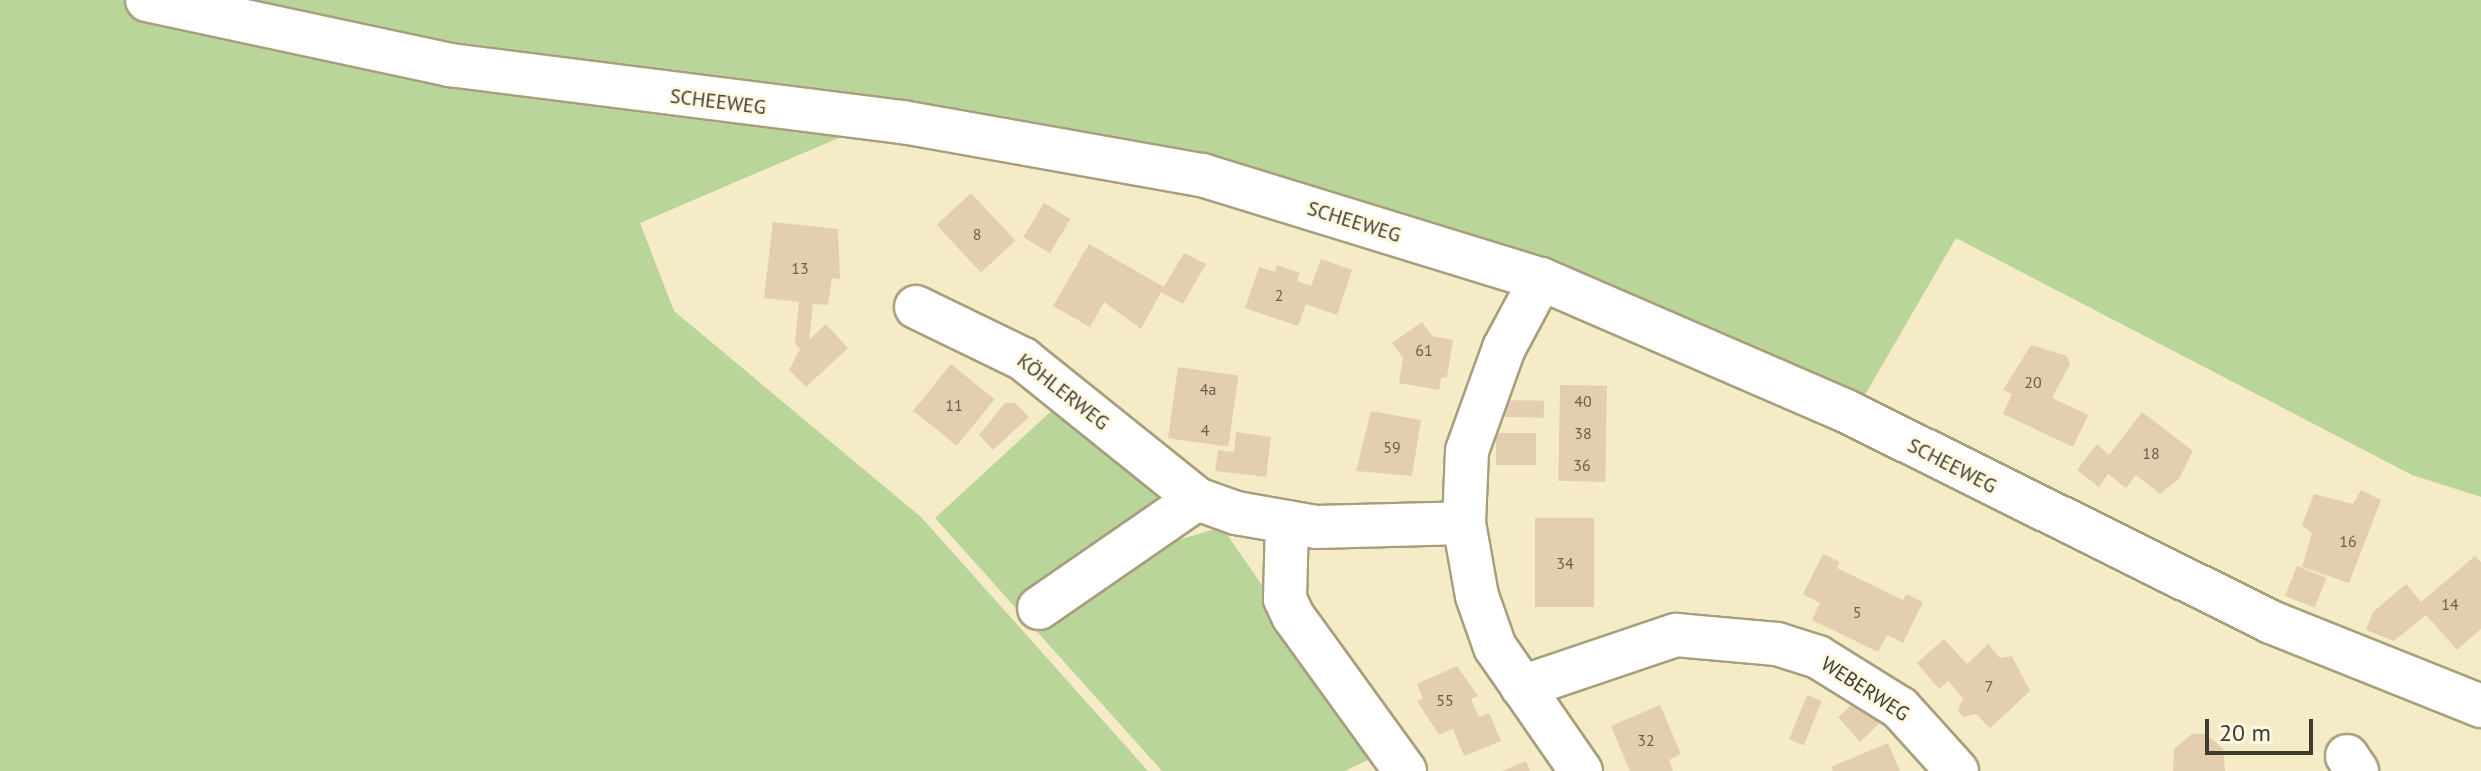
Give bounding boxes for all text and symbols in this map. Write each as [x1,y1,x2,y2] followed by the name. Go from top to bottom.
[669,84,767,120] street label: SCHEEWEG
[1304,196,1404,248] street label: SCHEEWEG
[973,224,981,244] house number: 8
[791,258,809,278] house number: 13
[1275,285,1283,305] house number: 2
[1415,340,1433,360] house number: 61
[1012,349,1114,435] street label: KÖHLERWEG
[2024,372,2042,392] house number: 20
[1200,379,1216,399] house number: 4a
[1574,391,1592,411] house number: 40
[945,395,963,415] house number: 11
[1201,420,1209,440] house number: 4
[1574,423,1592,443] house number: 38
[1904,433,2000,499] street label: SCHEEWEG
[1383,437,1401,457] house number: 59
[2142,443,2160,463] house number: 18
[1573,455,1591,475] house number: 36
[2339,531,2357,551] house number: 16
[1556,553,1574,573] house number: 34
[2441,594,2459,614] house number: 14
[1853,602,1861,622] house number: 5
[1816,652,1914,726] street label: WEBERWEG
[1985,676,1993,696] house number: 7
[1436,690,1454,710] house number: 55
[2209,703,2317,753] scale bar
[2219,717,2271,748] text: 20 m
[1637,730,1655,750] house number: 32

